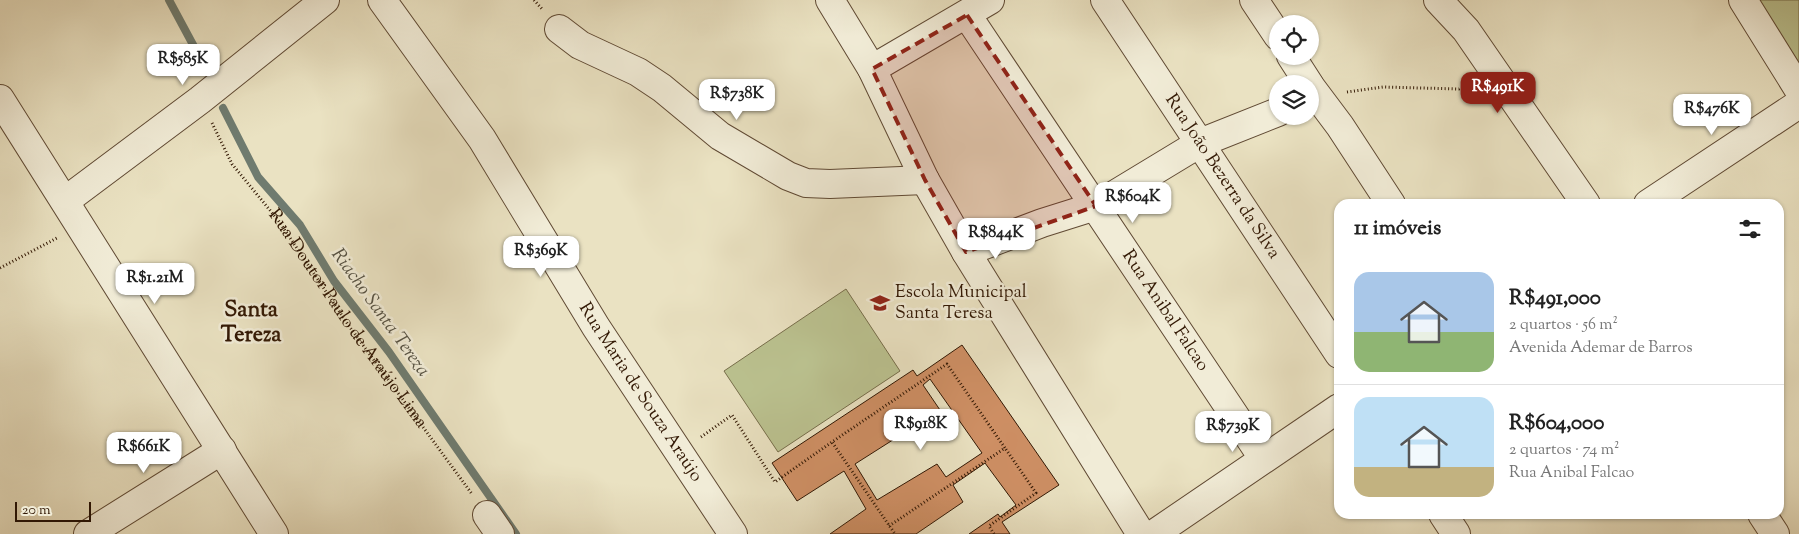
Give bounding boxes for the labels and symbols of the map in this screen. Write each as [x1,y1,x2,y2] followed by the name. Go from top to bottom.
[142,44,224,86] pin: R$585K
[1457,72,1539,114] pin: R$491K
[696,78,778,121] pin: R$738K
[1158,89,1286,265] street label: Rua João Bezerra da Silva
[1671,94,1753,136] pin: R$476K
[1092,182,1174,224] pin: R$604K
[261,204,433,434] street label: Rua Doutor Paulo de Araújo Lima
[955,218,1037,260] pin: R$844K
[500,236,582,278] pin: R$369K
[324,243,436,383] water label: Riacho Santa Tereza
[1115,245,1215,377] street label: Rua Anibal Falcao
[109,262,201,305] pin: R$1.21M
[895,280,1027,327] place label: Escola Municipal Santa Teresa
[869,292,891,314] school or university icon: Escola Municipal Santa Teresa
[221,295,282,352] district label: Santa Tereza
[571,298,708,488] street label: Rua Maria de Souza Araújo
[880,408,962,451] pin: R$918K
[1192,410,1274,453] pin: R$739K
[103,432,185,474] pin: R$661K
[15,499,91,522] scale bar

